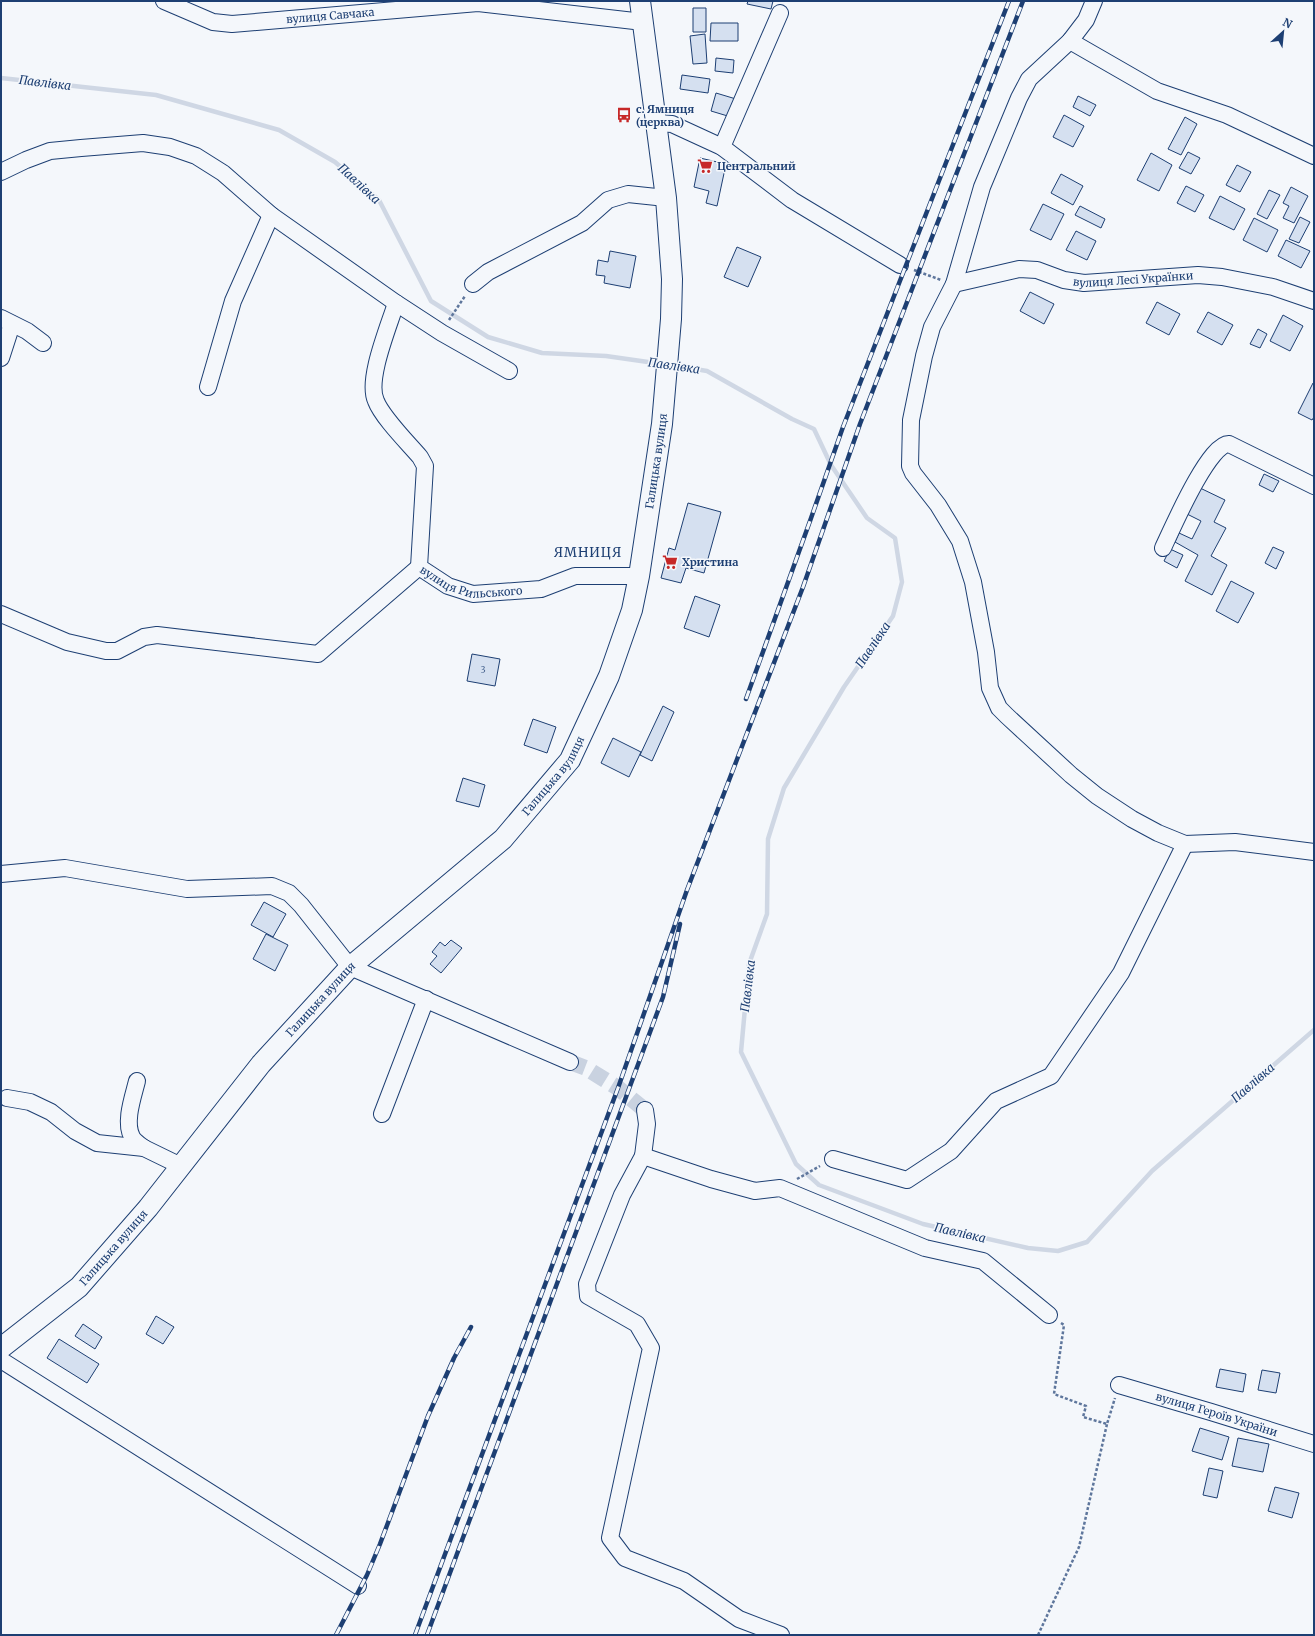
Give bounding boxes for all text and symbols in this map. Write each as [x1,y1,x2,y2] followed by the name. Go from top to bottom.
[286,5,375,26] street label: вулиця Савчака
[1263,12,1303,52] north arrow
[1280,15,1295,31] text: N
[18,72,72,93] water label: Павлівка
[636,102,695,129] place label: с. Ямниця (церква)
[615,106,633,124] bus stop icon: с. Ямниця (церква)
[696,157,714,175] supermarket icon: Центральний
[717,159,796,173] place label: Центральний
[335,160,384,207] water label: Павлівка
[1072,268,1194,290] street label: вулиця Лесі Українки
[647,354,701,377] water label: Павлівка
[642,412,670,510] street label: Галицька вулиця
[554,544,622,561] district label: ЯМНИЦЯ
[661,553,679,571] supermarket icon: Христина
[682,555,738,569] place label: Христина
[417,563,523,601] street label: вулиця Рильського
[852,619,894,671] water label: Павлівка
[480,664,486,675] house number: 3
[519,733,587,819] street label: Галицька вулиця
[283,958,358,1039] street label: Галицька вулиця
[737,959,758,1013] water label: Павлівка
[1228,1060,1277,1105] water label: Павлівка
[76,1207,151,1289] street label: Галицька вулиця
[933,1219,987,1246] water label: Павлівка
[1154,1389,1280,1439] street label: вулиця Героїв України

